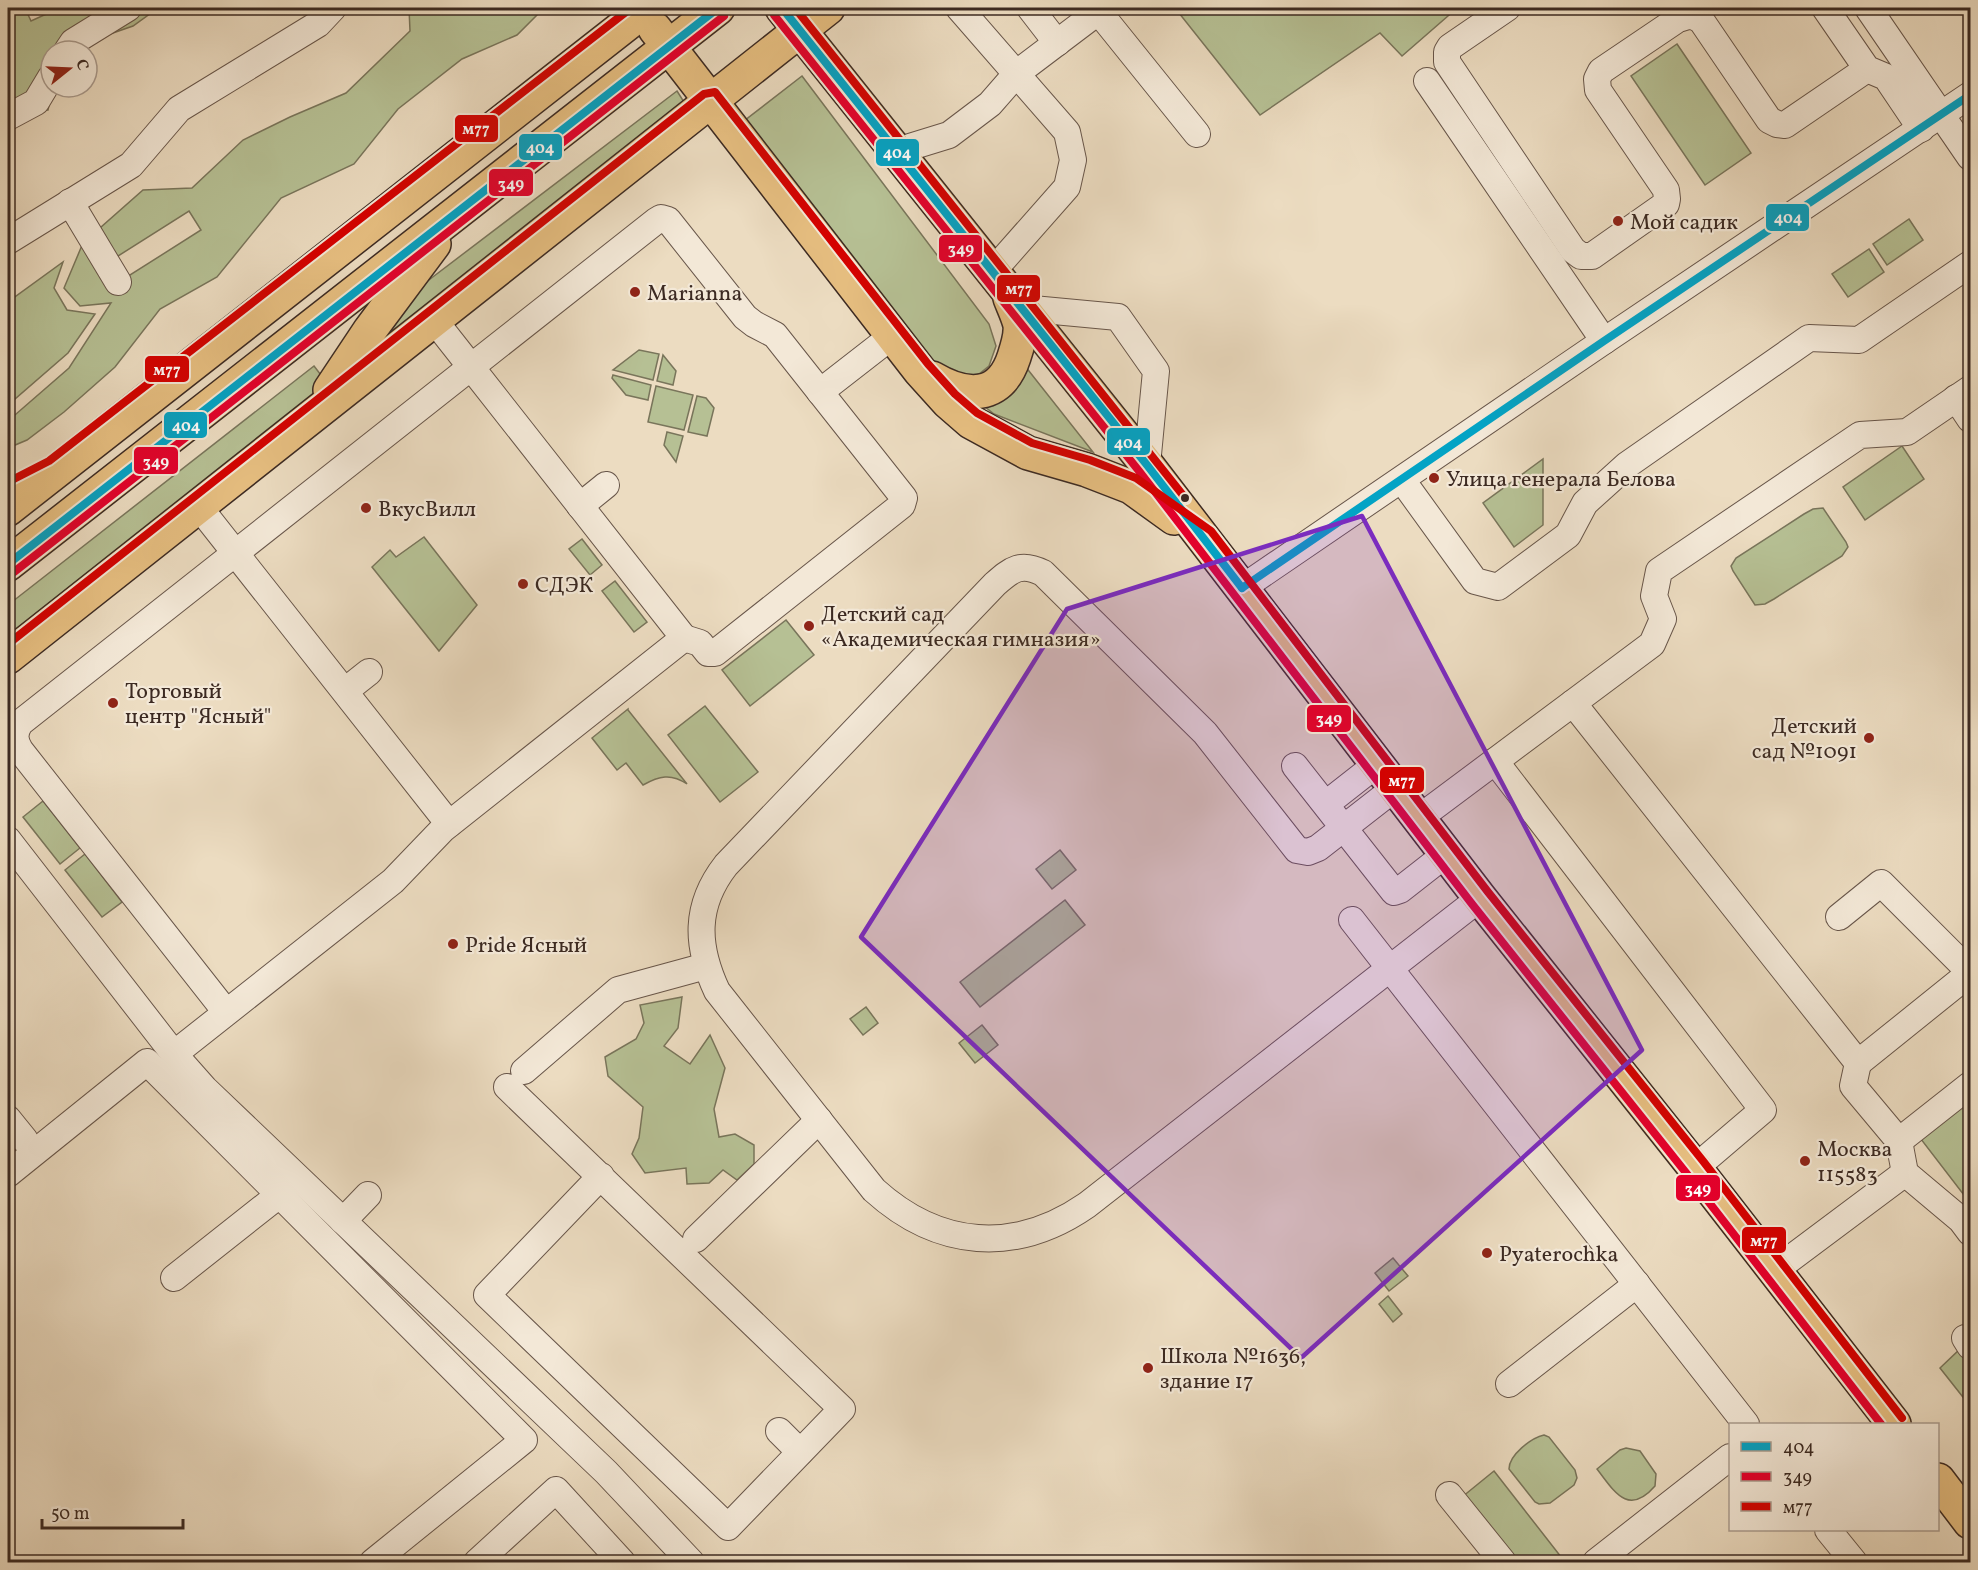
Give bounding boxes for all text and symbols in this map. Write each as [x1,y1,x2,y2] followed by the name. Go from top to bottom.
[39,39,99,99] north arrow
[69,57,93,73] text: С
[454,114,499,143] line badge: м77
[462,119,490,141] text: м77
[518,133,563,161] line badge: 404
[526,138,555,160] text: 404
[875,138,920,167] line badge: 404
[883,143,912,165] text: 404
[488,168,534,197] line badge: 349
[498,174,524,196] text: 349
[1765,203,1810,232] line badge: 404
[1630,208,1738,239] place label: Мой садик
[1774,208,1803,230] text: 404
[1611,214,1625,228] marker: Мой садик
[938,234,983,263] line badge: 349
[948,239,974,261] text: 349
[996,274,1041,303] line badge: м77
[647,279,743,310] place label: Marianna
[1005,279,1033,301] text: м77
[628,285,642,299] marker: Marianna
[144,355,190,383] line badge: м77
[153,360,181,382] text: м77
[163,411,208,439] line badge: 404
[172,416,201,438] text: 404
[1106,427,1151,456] line badge: 404
[1114,433,1143,455] text: 404
[133,446,179,475] line badge: 349
[143,452,169,474] text: 349
[1446,465,1676,496] place label: Улица генерала Белова
[1427,471,1441,485] marker: Улица генерала Белова
[1179,492,1191,504] unlabelled marker
[378,495,476,526] place label: ВкусВилл
[359,501,373,515] marker: ВкусВилл
[535,571,593,602] place label: СДЭК
[516,577,530,591] marker: СДЭК
[821,600,1101,656] place label: Детский сад «Академическая гимназия»
[802,619,816,633] marker: Детский сад «Академическая гимназия»
[125,677,271,733] place label: Торговый центр "Ясный"
[106,696,120,710] marker: Торговый центр "Ясный"
[1306,704,1352,733] line badge: 349
[1316,709,1342,731] text: 349
[1752,712,1857,768] place label: Детский сад №1091
[1862,731,1876,745] marker: Детский сад №1091
[1379,766,1425,794] line badge: м77
[1388,771,1416,793] text: м77
[465,931,587,962] place label: Pride Ясный
[446,937,460,951] marker: Pride Ясный
[1817,1135,1892,1191] place label: Москва 115583
[1798,1154,1812,1168] marker: Москва 115583
[1675,1174,1721,1202] line badge: 349
[1685,1179,1711,1201] text: 349
[1741,1226,1787,1254] line badge: м77
[1750,1231,1778,1253] text: м77
[1499,1240,1619,1271] place label: Pyaterochka
[1480,1246,1494,1260] marker: Pyaterochka
[1160,1342,1306,1398] place label: Школа №1636, здание 17
[1141,1361,1155,1375] marker: Школа №1636, здание 17
[1729,1423,1939,1531] legend
[1783,1436,1815,1461] text: 404
[1783,1466,1812,1491] text: 349
[42,1492,183,1530] scale bar
[1783,1496,1813,1521] text: м77
[51,1502,90,1527] text: 50 m

